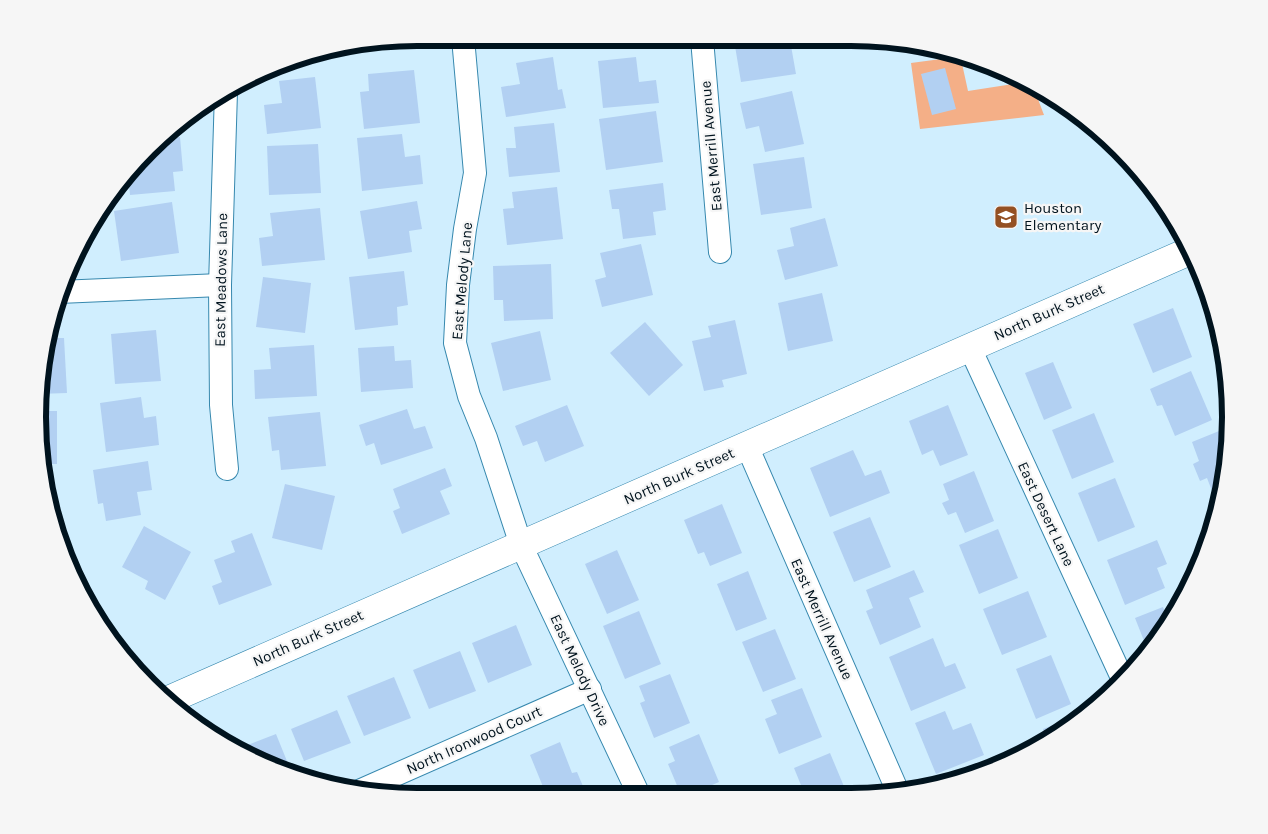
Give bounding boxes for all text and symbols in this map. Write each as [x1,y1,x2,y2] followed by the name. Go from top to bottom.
[696,80,726,212] street label: East Merrill Avenue
[1024,199,1101,234] place label: Houston Elementary
[993,204,1019,230] school or university icon: Houston Elementary
[211,213,231,347] street label: East Meadows Lane
[448,221,476,341] street label: East Melody Lane
[991,279,1107,344] street label: North Burk Street
[621,443,737,508] street label: North Burk Street
[1014,459,1078,569] street label: East Desert Lane
[787,556,857,682] street label: East Merrill Avenue
[250,605,366,670] street label: North Burk Street
[546,611,614,729] street label: East Melody Drive
[404,702,545,778] street label: North Ironwood Court

